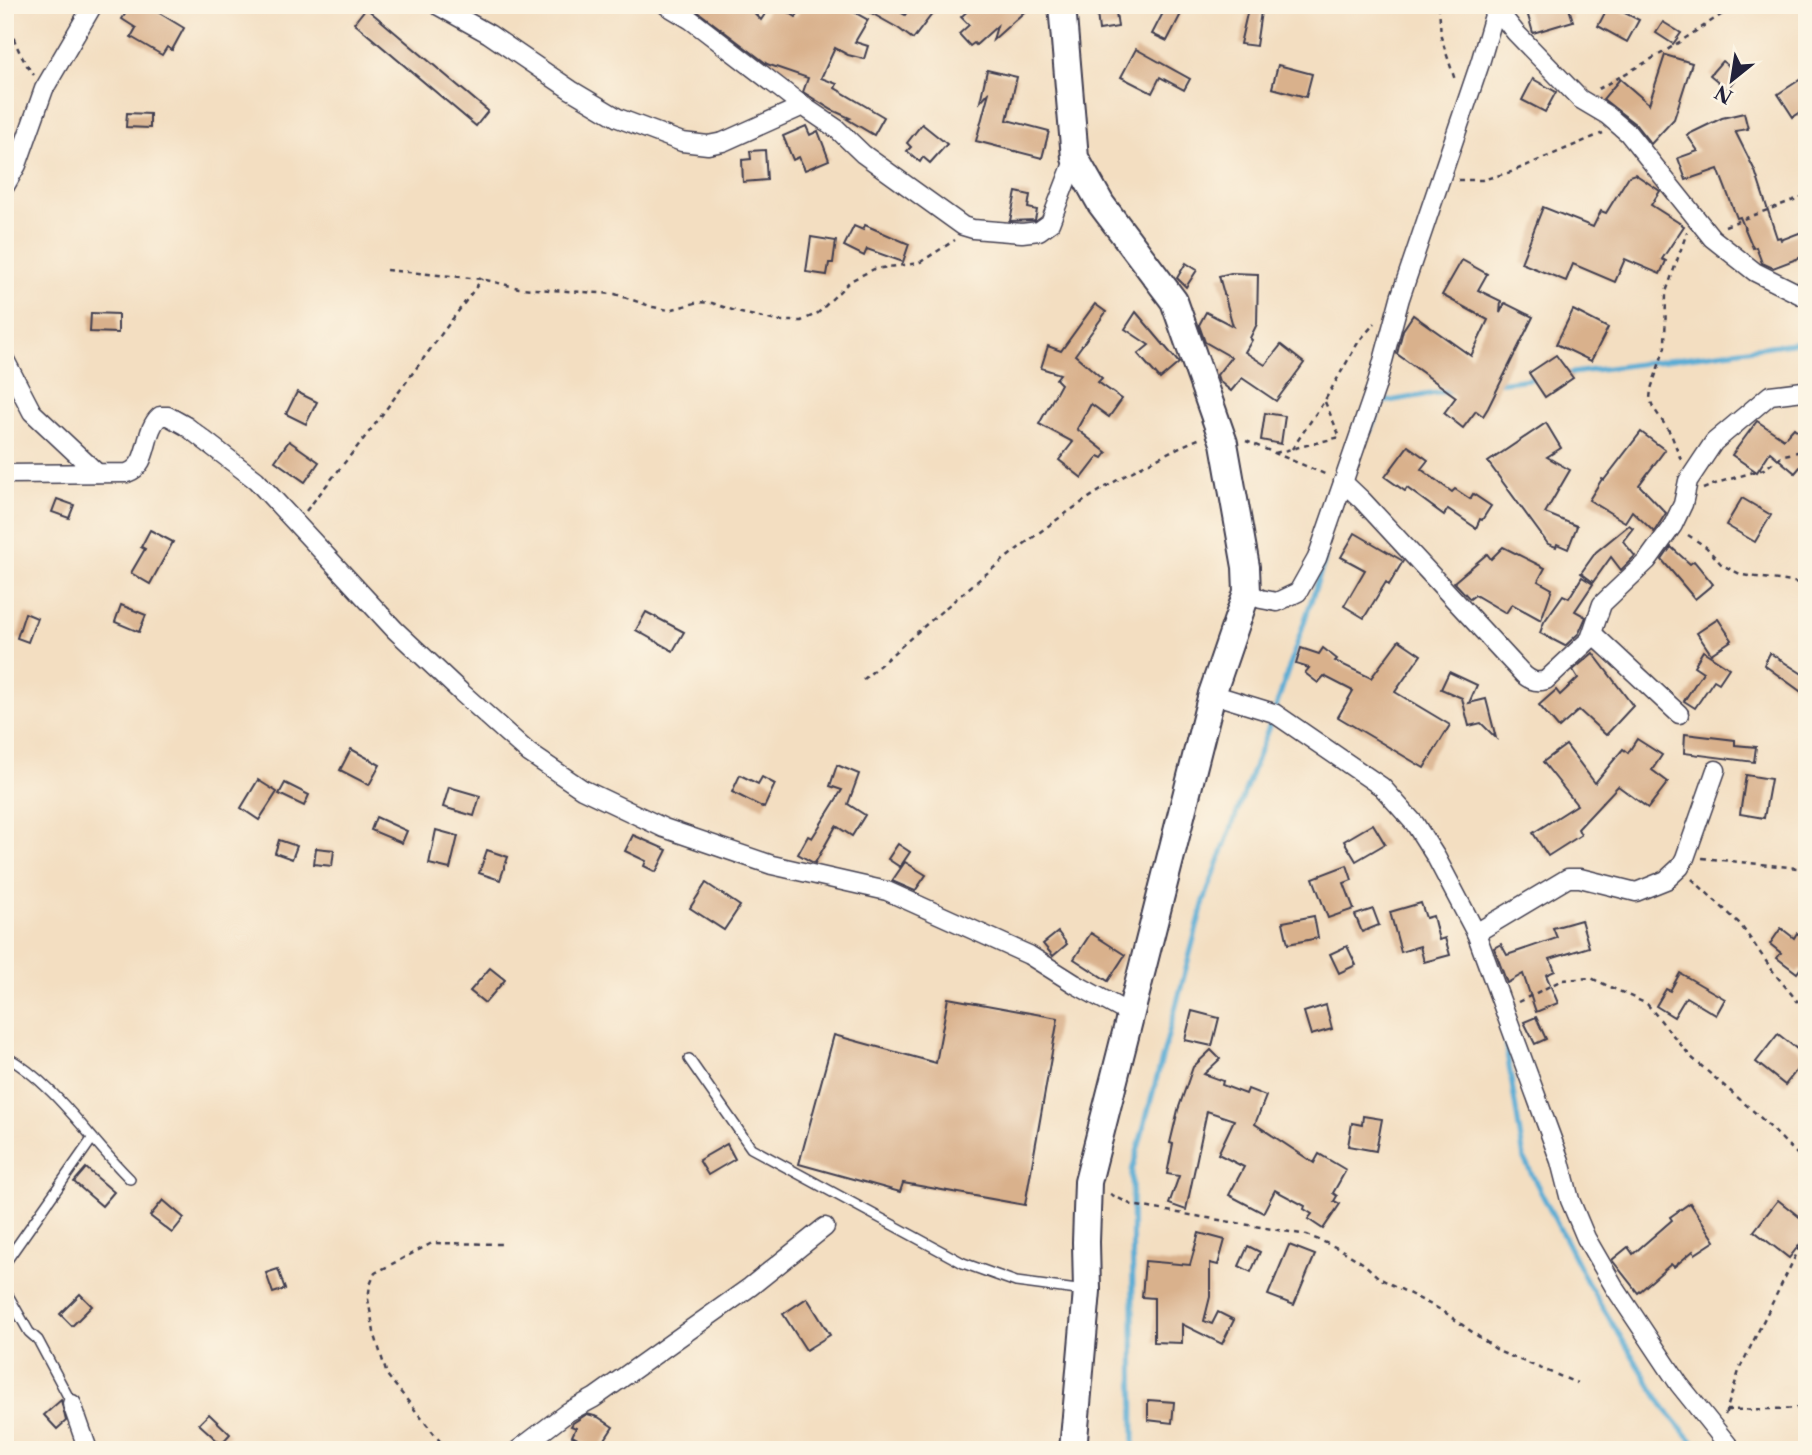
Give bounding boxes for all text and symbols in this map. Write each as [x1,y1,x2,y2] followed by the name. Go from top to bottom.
[1696,46,1766,116] north arrow
[1711,80,1737,108] text: N

